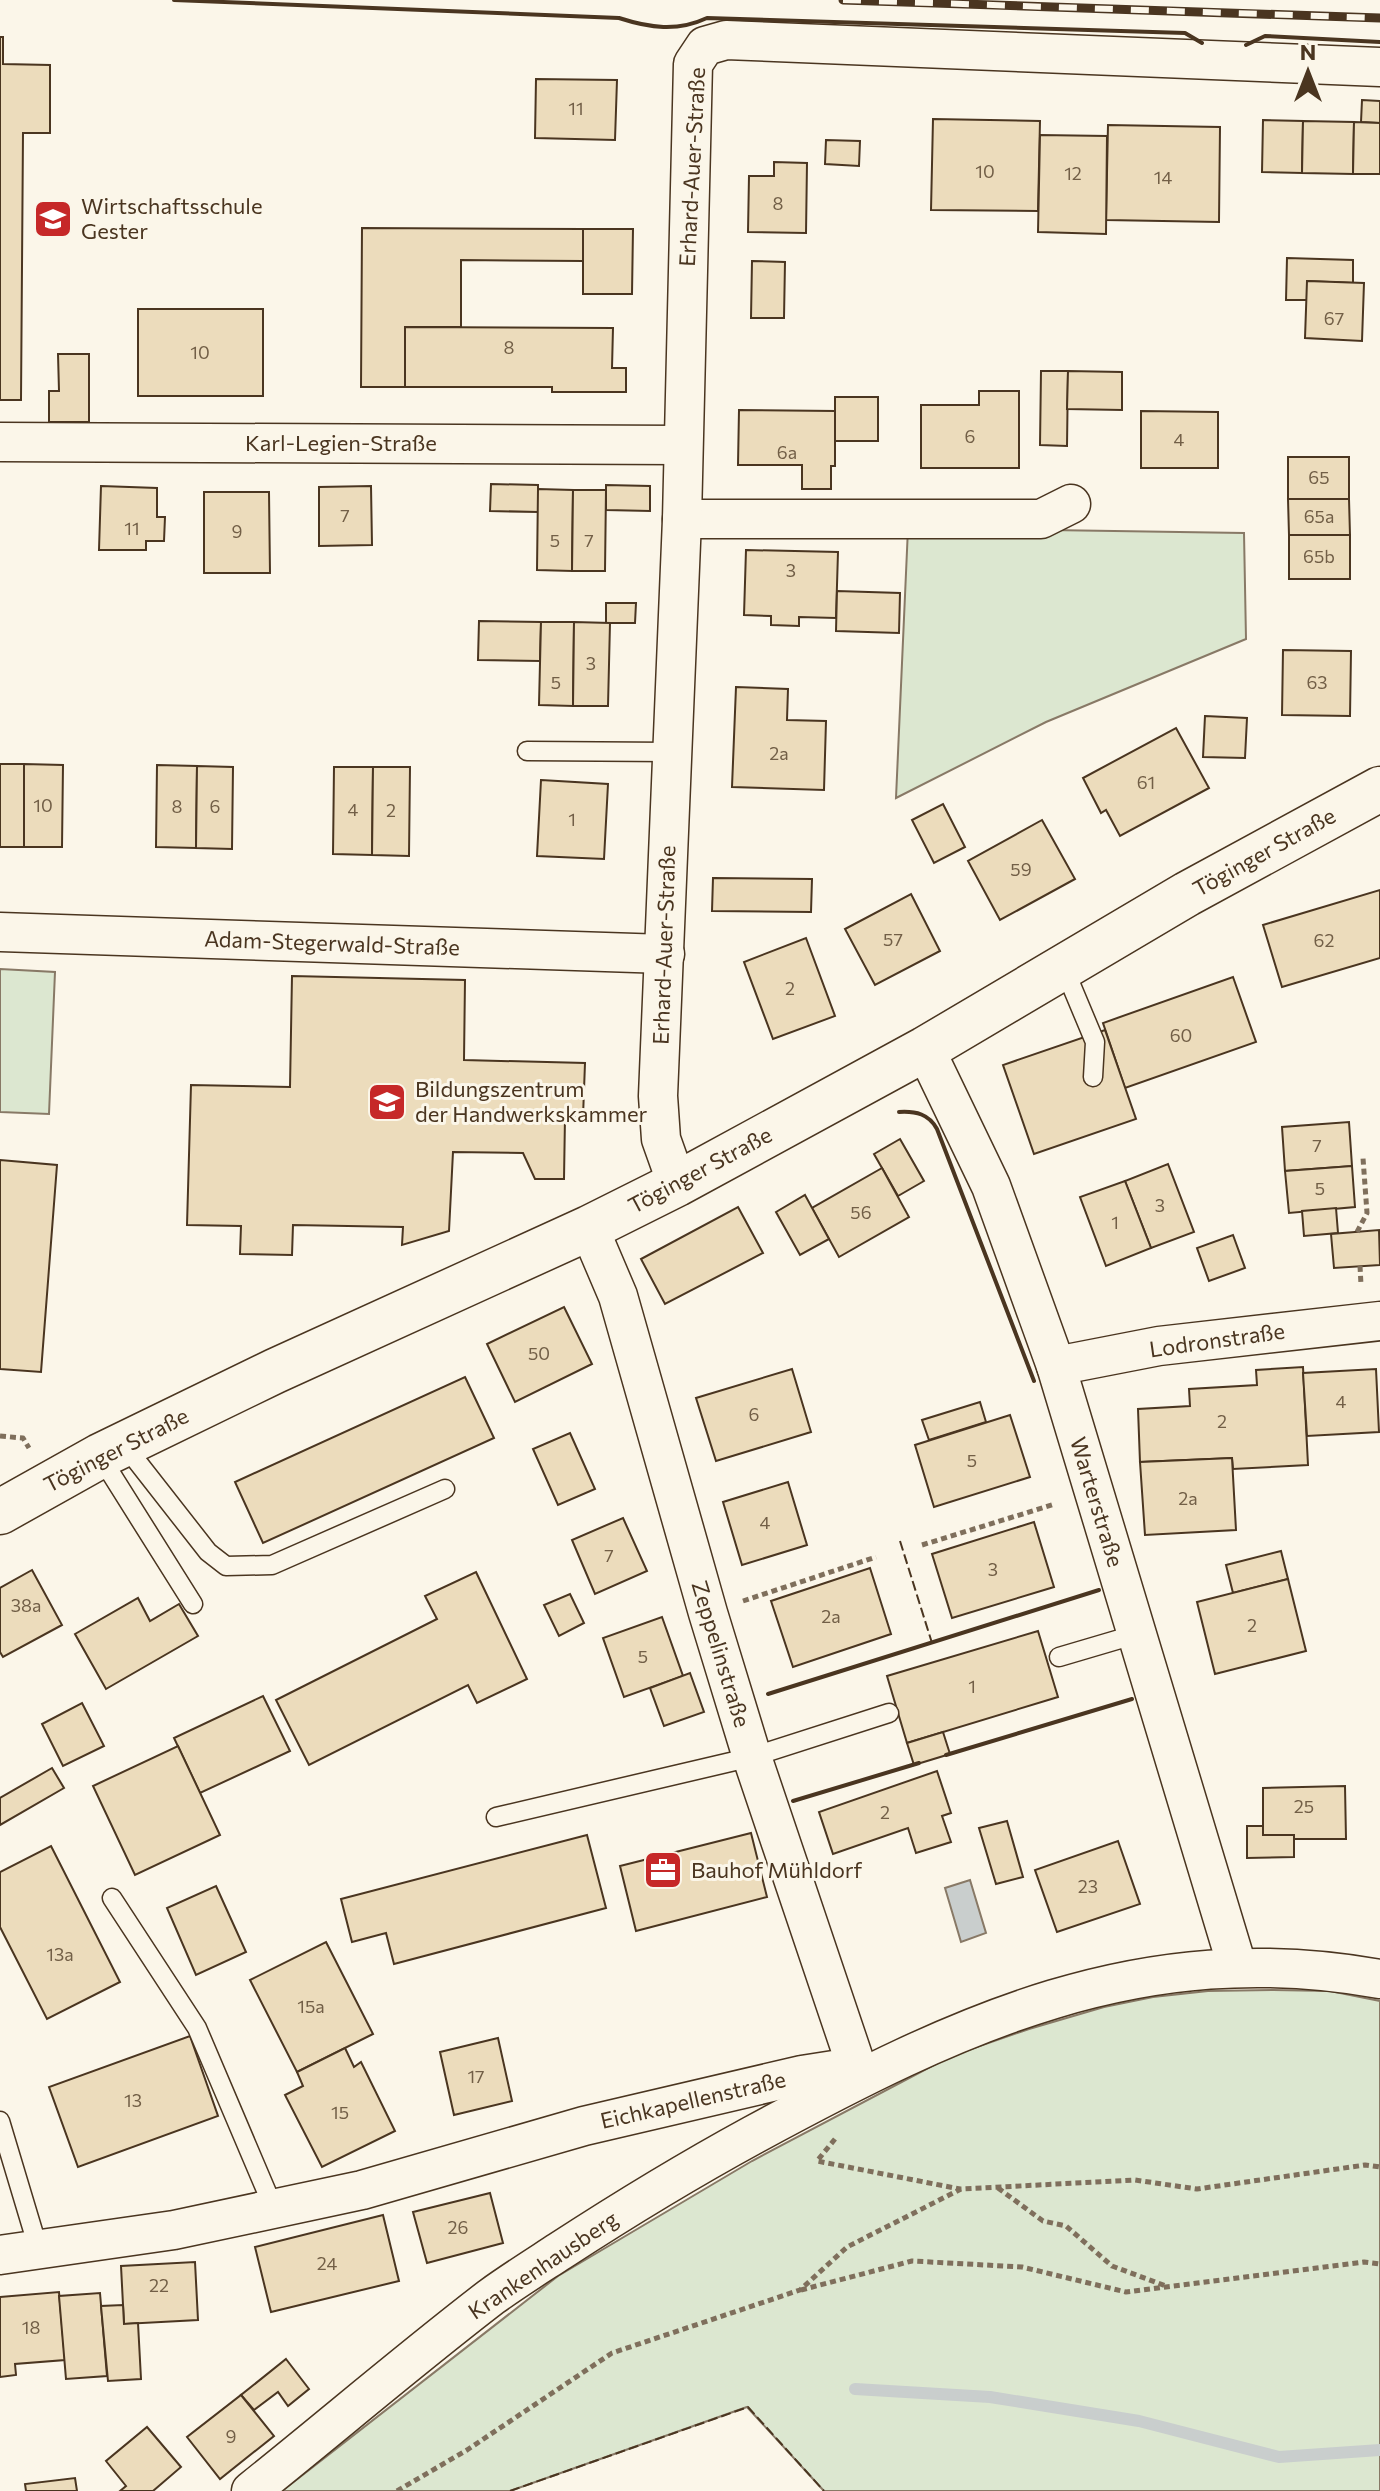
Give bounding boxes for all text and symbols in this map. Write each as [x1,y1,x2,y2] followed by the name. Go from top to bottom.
[1268,32,1348,112] north arrow
[1300,38,1316,65] text: N
[673,67,710,267] street label: Erhard-Auer-Straße
[568,97,584,119] house number: 11
[975,160,995,182] house number: 10
[1064,162,1082,184] house number: 12
[1154,166,1172,188] house number: 14
[81,192,263,244] place label: Wirtschaftsschule Gester
[773,192,784,214] house number: 8
[32,198,74,240] school or university icon: Wirtschaftsschule Gester
[1324,307,1344,329] house number: 67
[504,336,515,358] house number: 8
[190,341,210,363] house number: 10
[965,425,975,447] house number: 6
[1174,428,1185,450] house number: 4
[245,429,437,456] street label: Karl-Legien-Straße
[777,441,797,463] house number: 6a
[1308,466,1330,488] house number: 65
[340,504,350,526] house number: 7
[1304,505,1334,527] house number: 65a
[124,517,140,539] house number: 11
[232,520,242,542] house number: 9
[550,529,560,551] house number: 5
[584,529,594,551] house number: 7
[1303,545,1335,567] house number: 65b
[786,559,796,581] house number: 3
[586,652,596,674] house number: 3
[551,671,561,693] house number: 5
[1306,671,1328,693] house number: 63
[769,742,789,764] house number: 2a
[1137,771,1155,793] house number: 61
[33,794,53,816] house number: 10
[172,795,183,817] house number: 8
[210,795,220,817] house number: 6
[348,798,359,820] house number: 4
[386,799,396,821] house number: 2
[1188,801,1340,902] street label: Töginger Straße
[568,808,576,830] house number: 1
[647,845,680,1045] street label: Erhard-Auer-Straße
[1010,858,1032,880] house number: 59
[204,925,460,960] street label: Adam-Stegerwald-Straße
[883,928,903,950] house number: 57
[1314,929,1334,951] house number: 62
[785,977,795,999] house number: 2
[1170,1024,1192,1046] house number: 60
[415,1075,648,1127] place label: Bildungszentrum der Handwerkskammer
[366,1081,408,1123] school or university icon: Bildungszentrum der Handwerkskammer
[623,1120,776,1219] street label: Töginger Straße
[1312,1134,1322,1156] house number: 7
[1315,1177,1325,1199] house number: 5
[1155,1194,1165,1216] house number: 3
[850,1201,872,1223] house number: 56
[1111,1211,1119,1233] house number: 1
[1147,1317,1286,1362] street label: Lodronstraße
[528,1342,550,1364] house number: 50
[1336,1390,1347,1412] house number: 4
[39,1401,193,1498] street label: Töginger Straße
[749,1403,759,1425] house number: 6
[1217,1410,1227,1432] house number: 2
[1065,1434,1130,1570] street label: Warterstraße
[967,1449,977,1471] house number: 5
[1178,1487,1198,1509] house number: 2a
[760,1511,771,1533] house number: 4
[604,1544,614,1566] house number: 7
[988,1558,998,1580] house number: 3
[686,1577,757,1730] street label: Zeppelinstraße
[11,1594,41,1616] house number: 38a
[821,1605,841,1627] house number: 2a
[1247,1614,1257,1636] house number: 2
[638,1645,648,1667] house number: 5
[968,1675,976,1697] house number: 1
[1294,1795,1314,1817] house number: 25
[880,1801,890,1823] house number: 2
[642,1849,684,1891] office icon: Bauhof Mühldorf
[691,1856,863,1883] place label: Bauhof Mühldorf
[1078,1875,1098,1897] house number: 23
[46,1943,74,1965] house number: 13a
[297,1995,325,2017] house number: 15a
[467,2065,485,2087] house number: 17
[597,2065,788,2134] street label: Eichkapellenstraße
[124,2089,142,2111] house number: 13
[331,2101,349,2123] house number: 15
[463,2204,623,2325] street label: Krankenhausberg
[448,2216,468,2238] house number: 26
[317,2252,337,2274] house number: 24
[149,2274,169,2296] house number: 22
[22,2316,40,2338] house number: 18
[226,2425,236,2447] house number: 9

